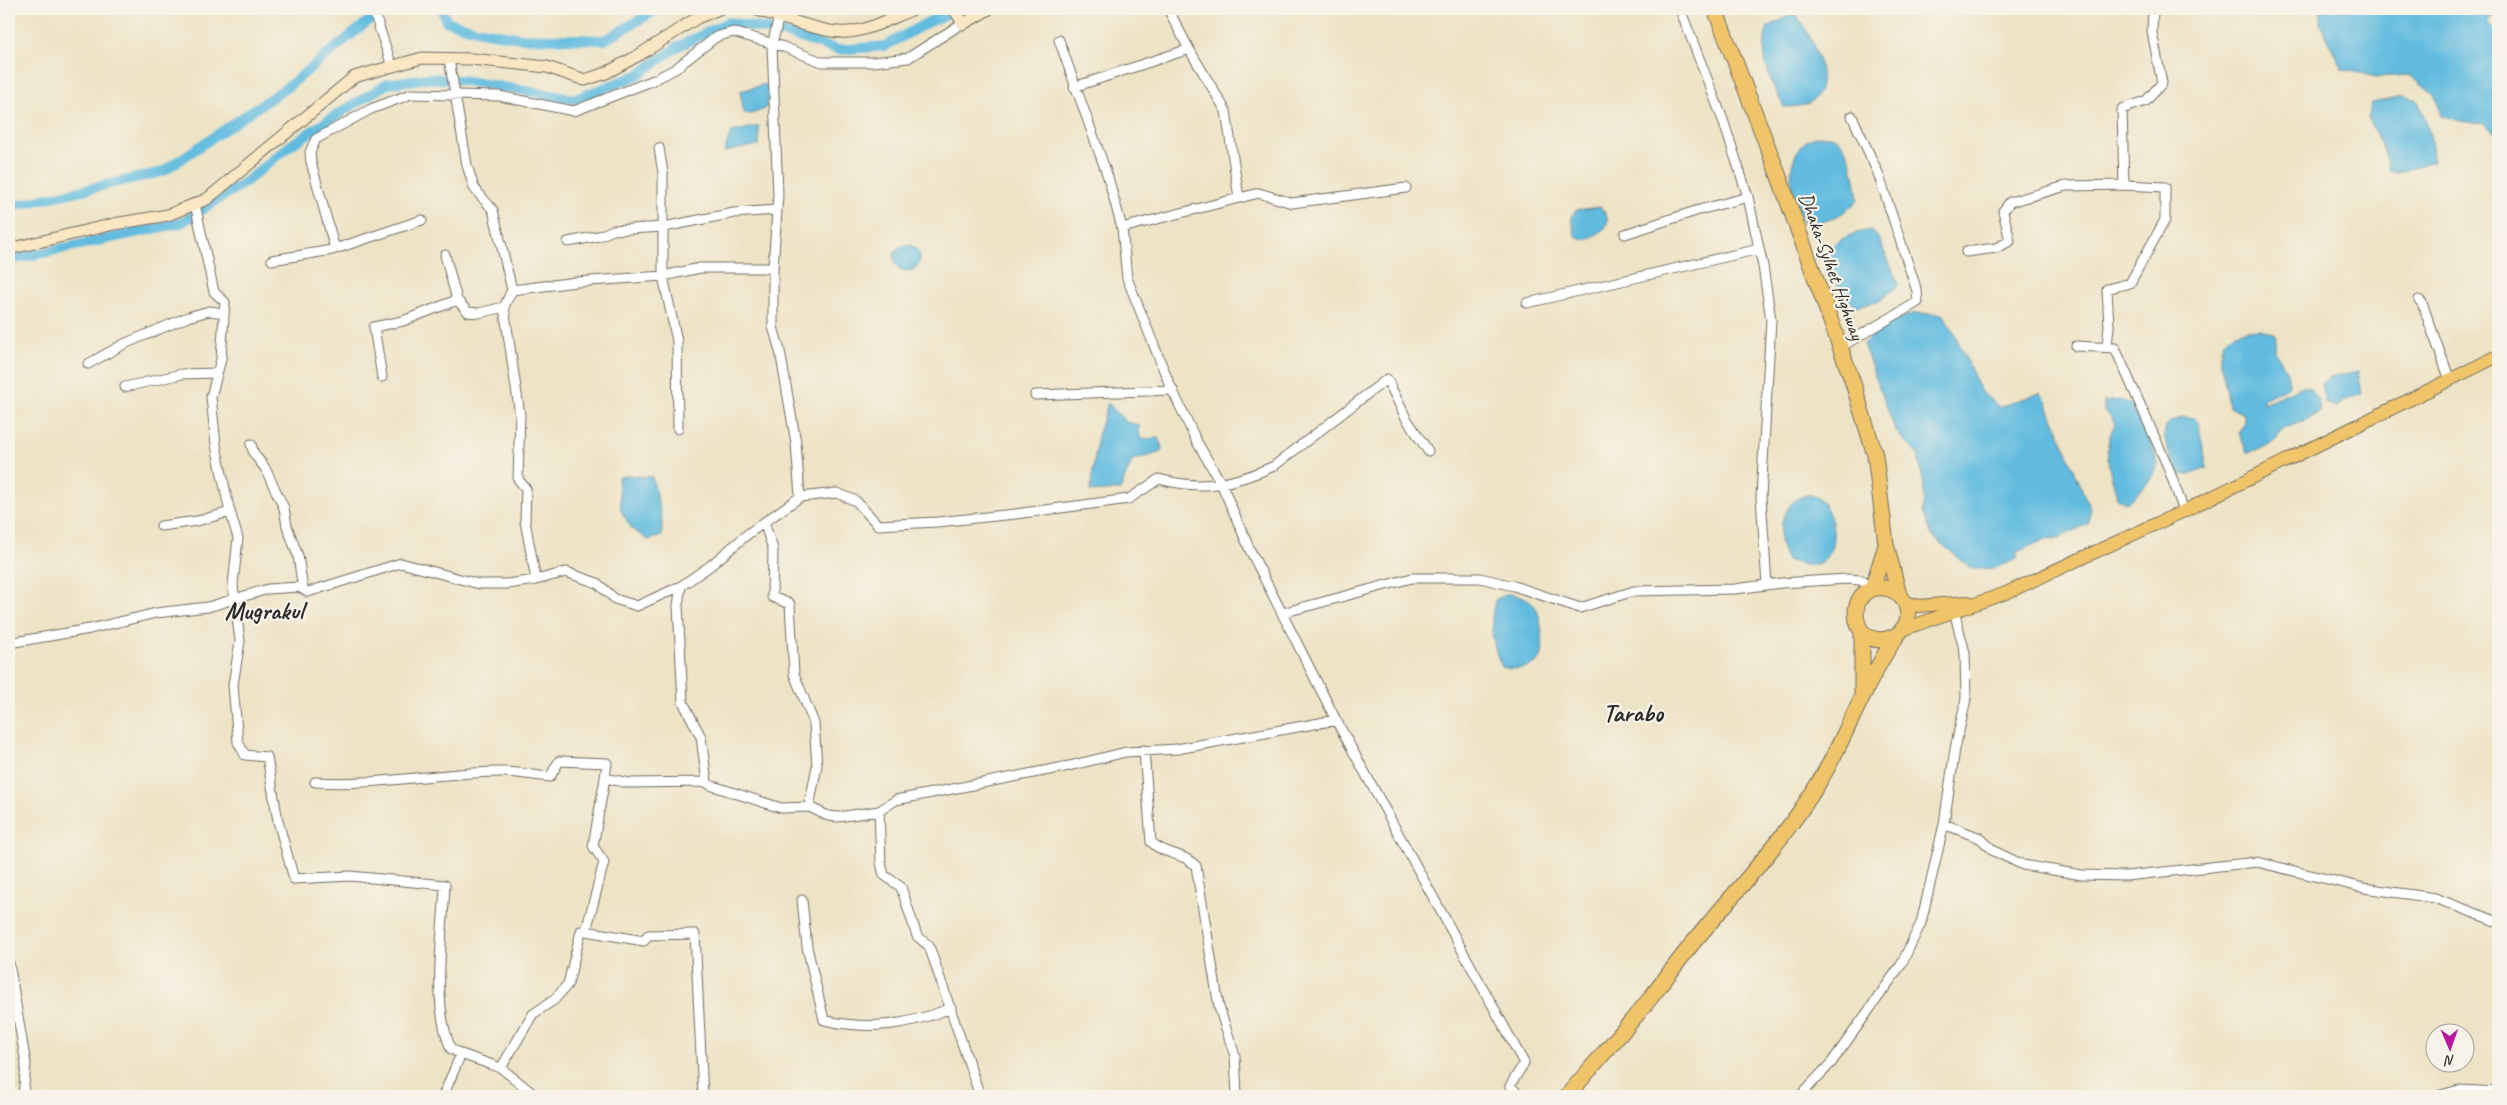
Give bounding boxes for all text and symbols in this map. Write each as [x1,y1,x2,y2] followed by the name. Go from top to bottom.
[1793,189,1870,344] street label: Dhaka-Sylhet Highway
[225,595,308,627] district label: Mugrakul
[1603,697,1665,729] district label: Tarabo
[2424,1022,2474,1072] north arrow
[2443,1052,2455,1069] text: N

